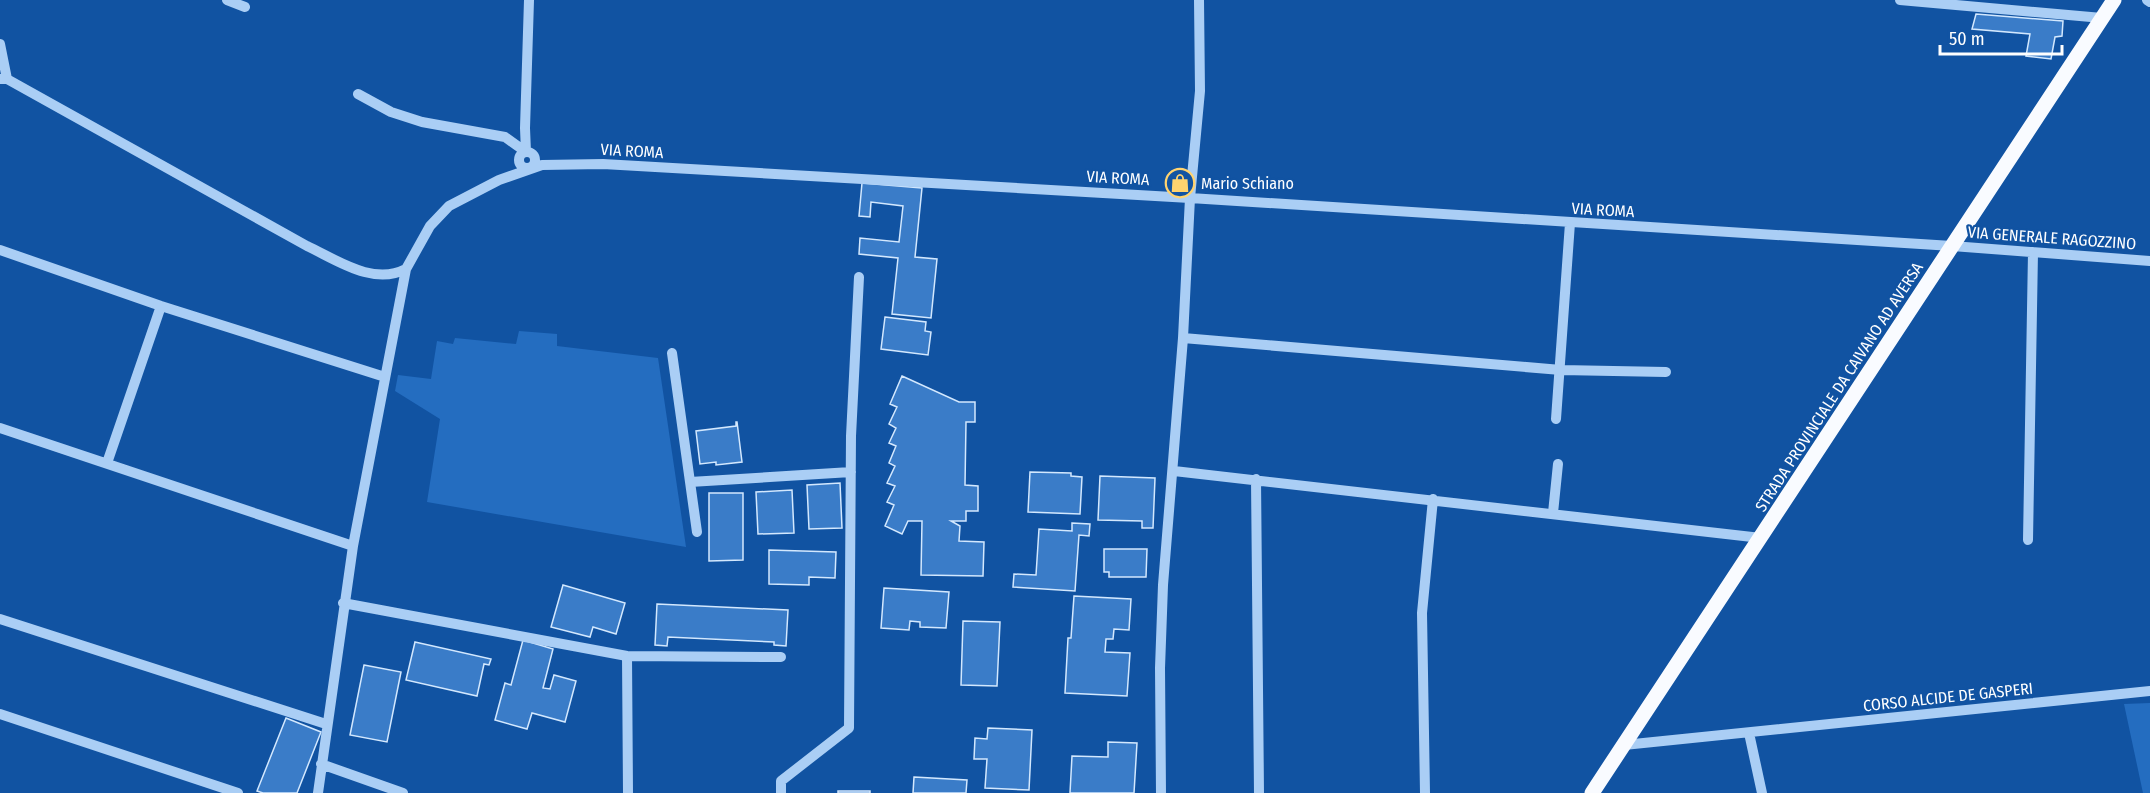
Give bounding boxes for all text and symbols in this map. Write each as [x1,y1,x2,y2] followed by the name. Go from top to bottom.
[1940,18,2062,56] scale bar
[1949,28,1985,50] text: 50 m
[600,140,664,162] street label: VIA ROMA
[1086,167,1150,189] street label: VIA ROMA
[1164,167,1196,199] shop icon: Mario Schiano
[1201,174,1294,193] place label: Mario Schiano
[1571,199,1635,221] street label: VIA ROMA
[1967,223,2137,253] street label: VIA GENERALE RAGOZZINO
[1751,258,1927,515] street label: STRADA PROVINCIALE DA CAIVANO AD AVERSA
[1862,679,2034,715] street label: CORSO ALCIDE DE GASPERI

